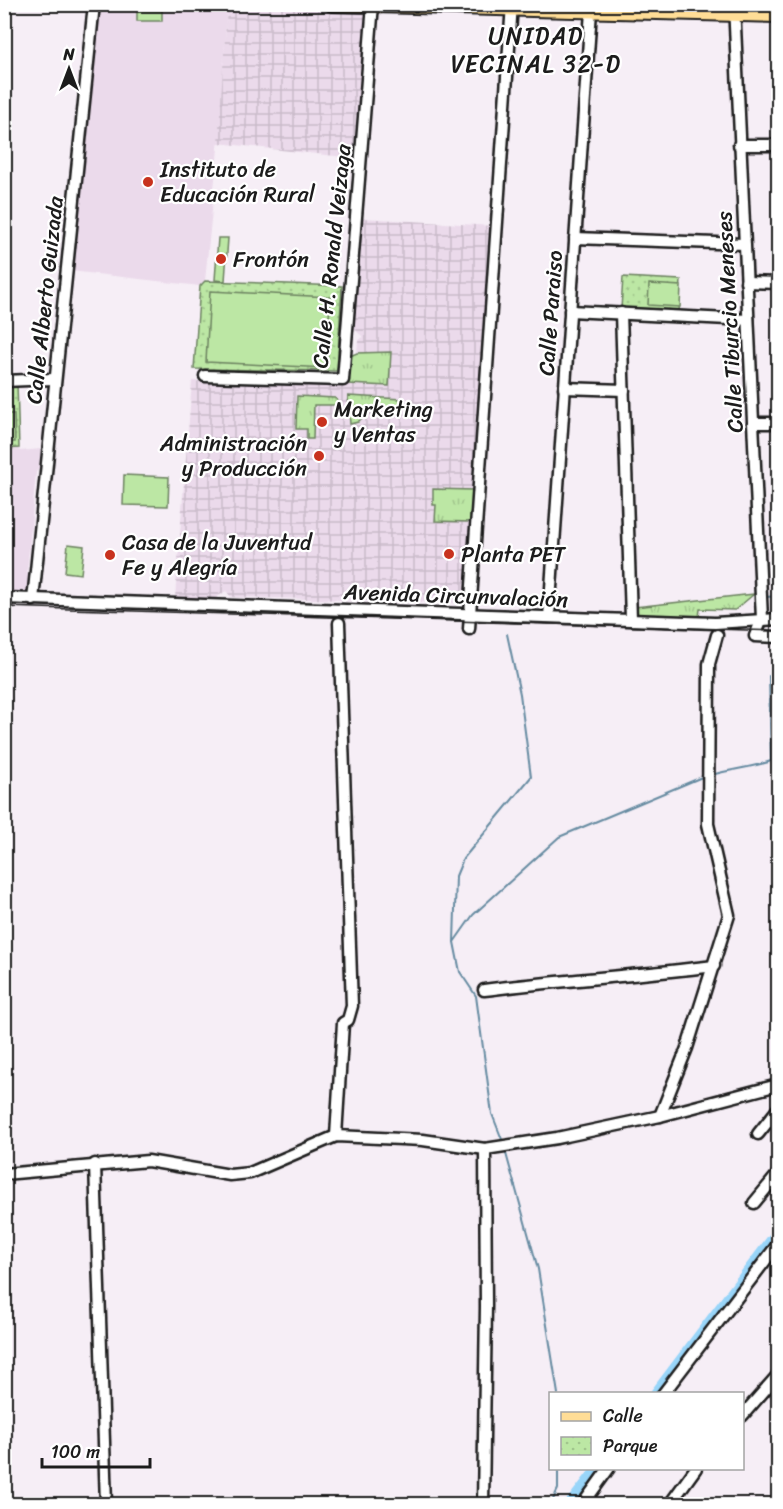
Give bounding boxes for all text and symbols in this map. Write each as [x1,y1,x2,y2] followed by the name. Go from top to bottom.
[451,15,621,85] district label: UNIDAD VECINAL 32-D
[39,39,99,99] north arrow
[62,40,75,69] text: N
[300,141,363,370] street label: Calle H. Ronald Veizaga
[159,150,316,214] place label: Instituto de Educación Rural
[141,175,155,189] marker: Instituto de Educación Rural
[14,194,75,406] street label: Calle Alberto Guizada
[704,209,755,434] street label: Calle Tiburcio Meneses
[233,240,309,279] place label: Frontón
[527,249,574,377] street label: Calle Paraiso
[214,252,228,266] marker: Frontón
[334,390,433,454] place label: Marketing y Ventas
[315,415,329,429] marker: Marketing y Ventas
[159,424,307,488] place label: Administración y Producción
[312,449,326,463] marker: Administración y Producción
[122,523,313,587] place label: Casa de la Juventud Fe y Alegría
[461,535,567,574] place label: Planta PET
[442,547,456,561] marker: Planta PET
[103,548,117,562] marker: Casa de la Juventud Fe y Alegría
[342,572,569,619] street label: Avenida Circunvalación
[549,1392,744,1470] legend
[603,1400,643,1432] text: Calle
[603,1430,658,1462] text: Parque
[42,1431,150,1469] scale bar
[51,1436,100,1468] text: 100 m

